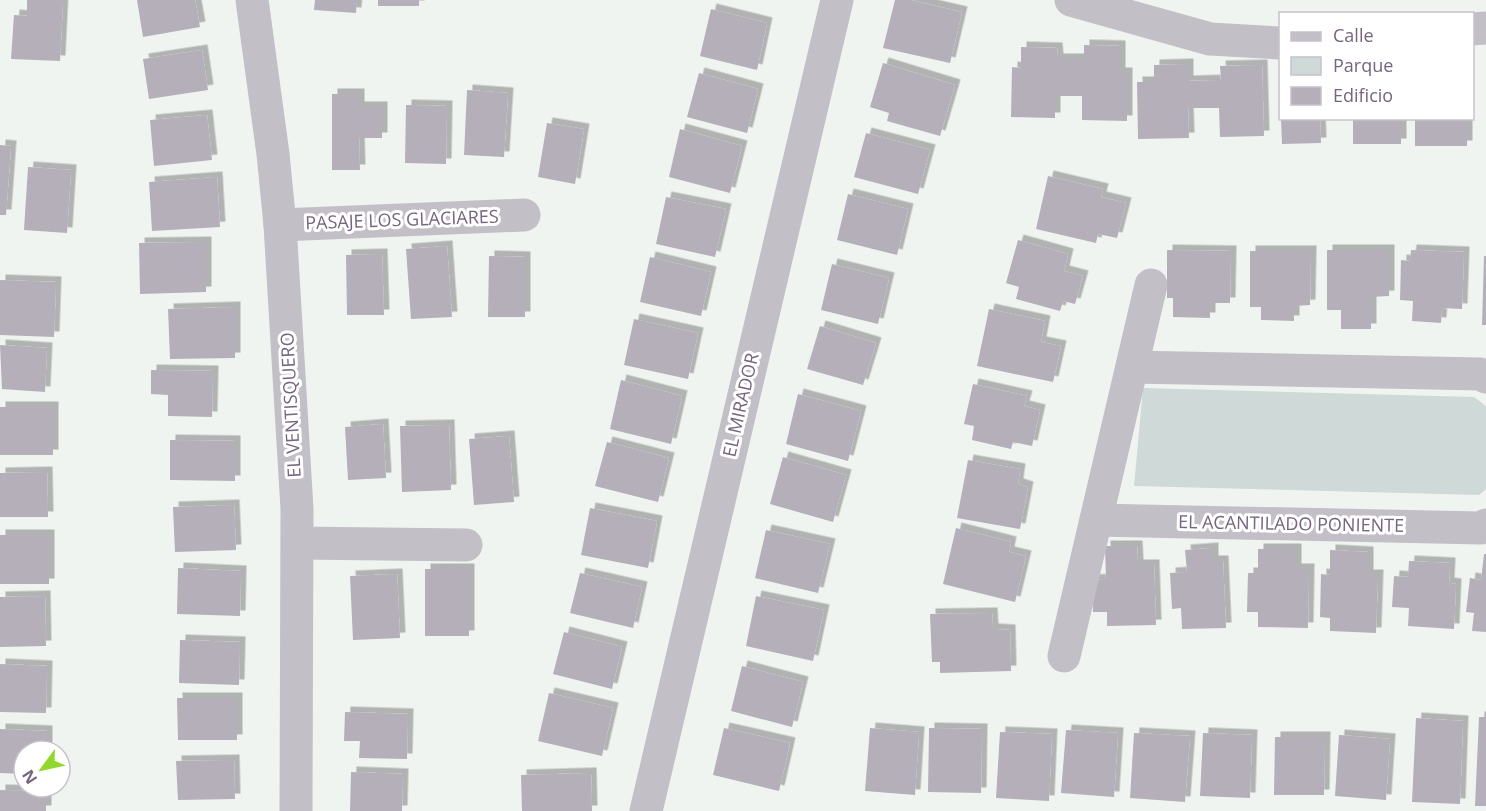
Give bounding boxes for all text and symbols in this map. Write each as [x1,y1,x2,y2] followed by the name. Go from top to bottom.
[1279,12,1474,120] legend
[1333,23,1374,47] text: Calle
[1333,53,1393,77] text: Parque
[1333,83,1393,107] text: Edificio
[305,204,499,234] street label: PASAJE LOS GLACIARES
[274,332,306,478] street label: EL VENTISQUERO
[716,350,764,459] street label: EL MIRADOR
[1178,509,1404,537] street label: EL ACANTILADO PONIENTE
[12,739,72,799] north arrow
[17,766,42,789] text: N

